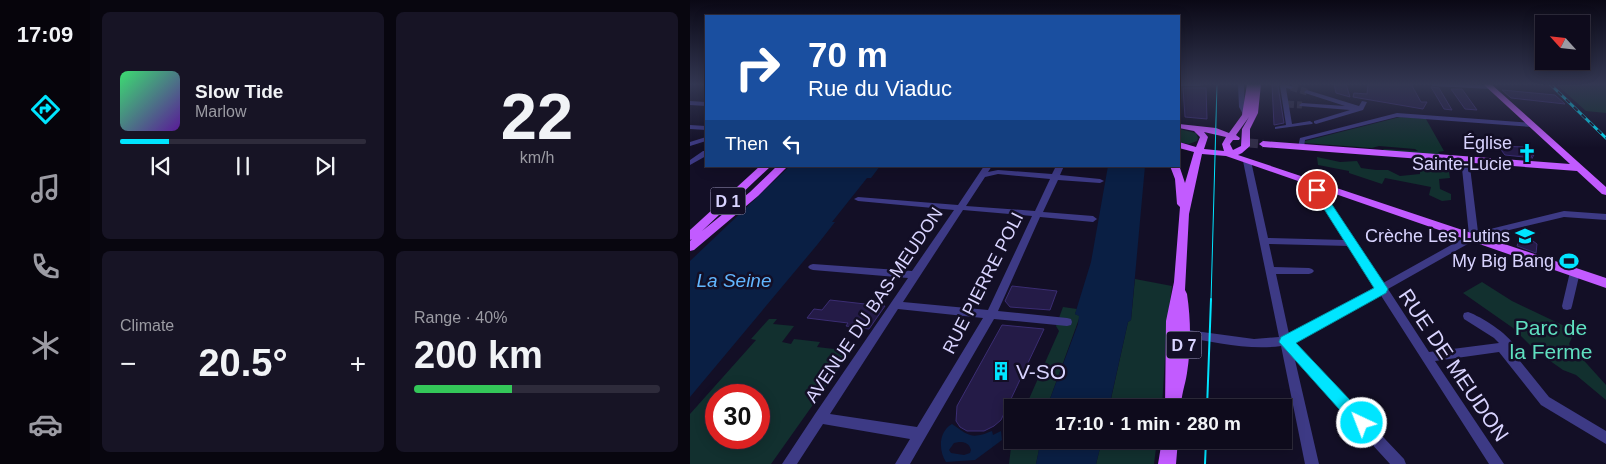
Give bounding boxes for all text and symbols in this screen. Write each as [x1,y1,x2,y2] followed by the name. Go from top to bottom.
[1535,15,1590,70] north arrow
[1535,15,1590,70] map controls
[17,22,73,47] text: 17:09
[725,35,790,100] icon: right
[808,35,888,74] text: 70 m
[808,76,952,101] text: Rue du Viaduc
[501,80,573,153] text: 22
[195,81,283,102] text: Slow Tide
[28,92,63,127] icon: directions
[195,103,247,120] text: Marlow
[778,130,806,158] icon: left
[725,133,768,154] text: Then
[1412,133,1512,174] place label: Église Sainte-Lucie
[1516,142,1538,164] church icon: Église Sainte-Lucie
[520,149,554,166] text: km/h
[147,152,175,180] icon: previous
[229,152,257,180] icon: pause
[311,152,339,180] icon: next
[1296,169,1338,211] pin
[28,171,63,206] icon: music
[1303,176,1331,204] icon: arrive
[710,188,746,215] road number: D 1
[801,204,947,406] street label: AVENUE DU BAS-MEUDON
[939,209,1027,357] street label: RUE PIERRE POLI
[1514,225,1536,247] school or university icon: Crèche Les Lutins
[1365,226,1510,246] place label: Crèche Les Lutins
[28,249,63,284] icon: phone
[1558,250,1580,272] sports icon: My Big Bang
[1452,251,1554,271] place label: My Big Bang
[696,270,772,291] water label: La Seine
[1395,285,1513,445] street label: RUE DE MEUDON
[414,309,507,326] text: Range · 40%
[1510,316,1592,363] park label: Parc de la Ferme
[120,317,174,334] text: Climate
[28,328,63,363] icon: climate
[1166,332,1202,358] road number: D 7
[414,334,543,376] text: 200 km
[198,342,288,384] text: 20.5°
[120,348,136,379] text: −
[350,348,366,379] text: +
[990,360,1012,382] building icon: V-SO
[1016,360,1066,383] place label: V-SO
[705,384,770,449] speed limit sign: 30
[1335,396,1387,448] position arrow
[28,407,63,442] icon: car
[1055,413,1241,434] text: 17:10 · 1 min · 280 m

